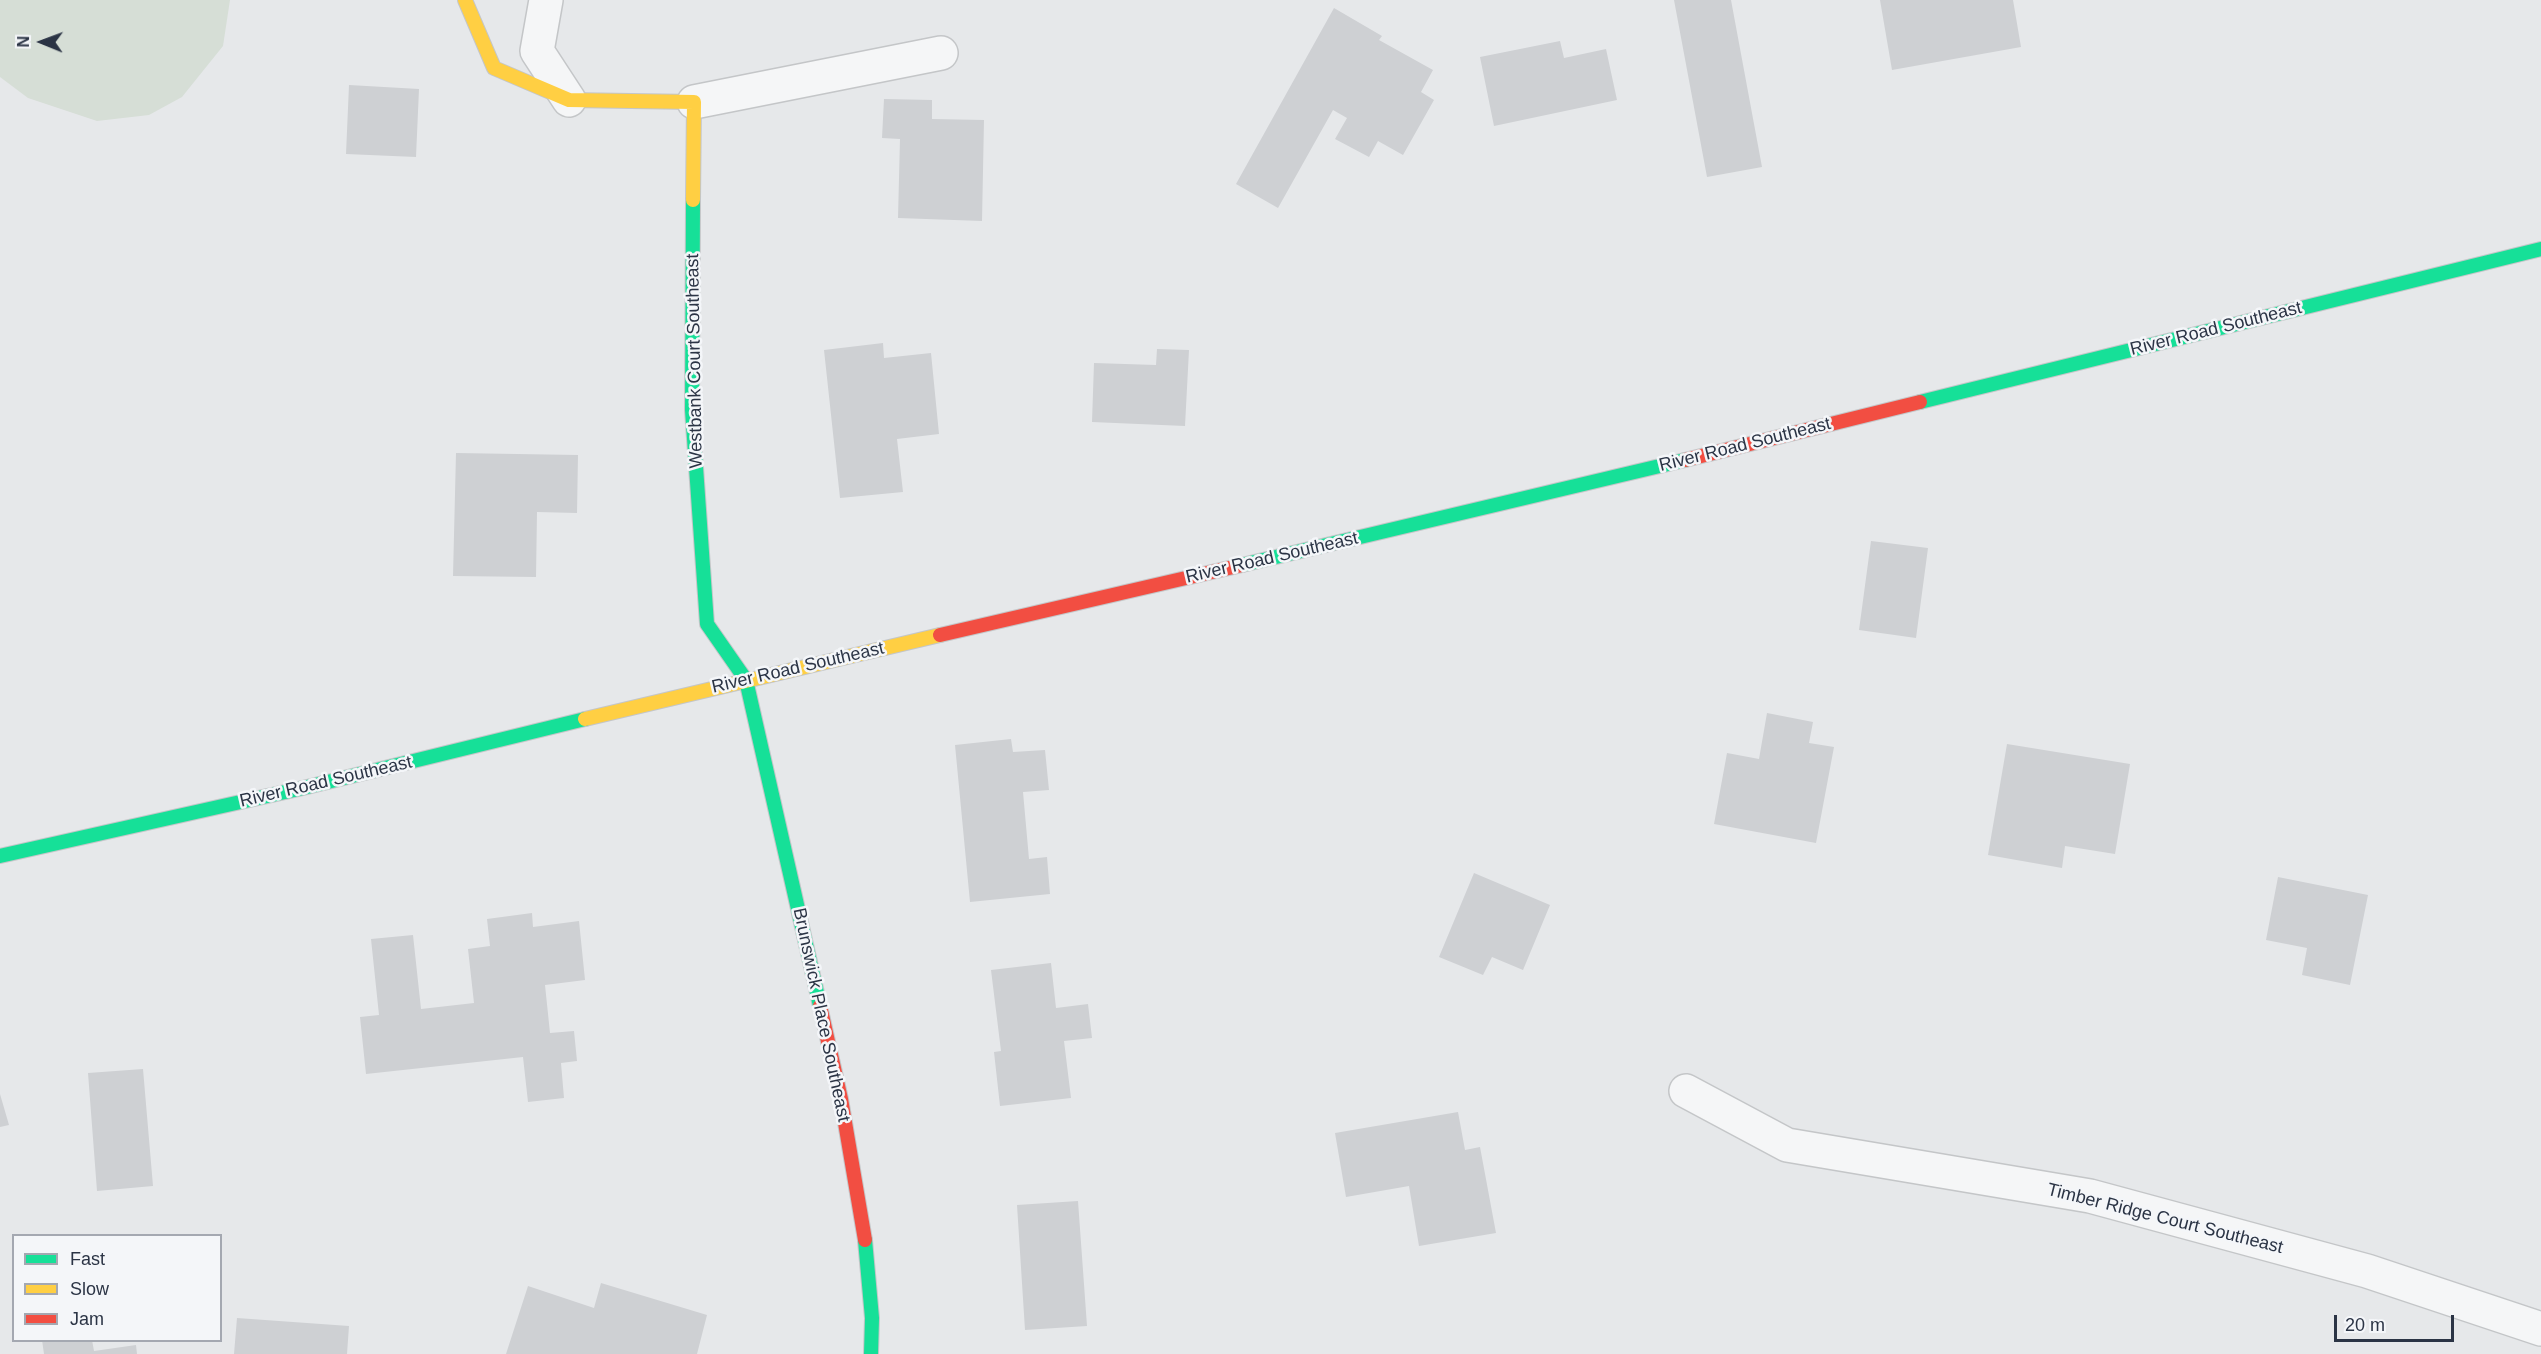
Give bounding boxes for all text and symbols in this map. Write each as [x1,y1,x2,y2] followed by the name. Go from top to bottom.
[12,12,72,72] north arrow
[15,36,32,48] text: N
[682,253,708,469] street label: Westbank Court Southeast
[2128,297,2304,361] street label: River Road Southeast
[1657,413,1833,477] street label: River Road Southeast
[1184,528,1360,588] street label: River Road Southeast
[710,638,886,698] street label: River Road Southeast
[238,752,414,812] street label: River Road Southeast
[788,906,854,1124] street label: Brunswick Place Southeast
[2045,1179,2285,1259] street label: Timber Ridge Court Southeast
[12,1234,222,1342] legend
[70,1249,105,1269] text: Fast
[70,1279,109,1299] text: Slow
[2337,1303,2457,1341] scale bar
[70,1309,104,1329] text: Jam
[2345,1315,2385,1335] text: 20 m

